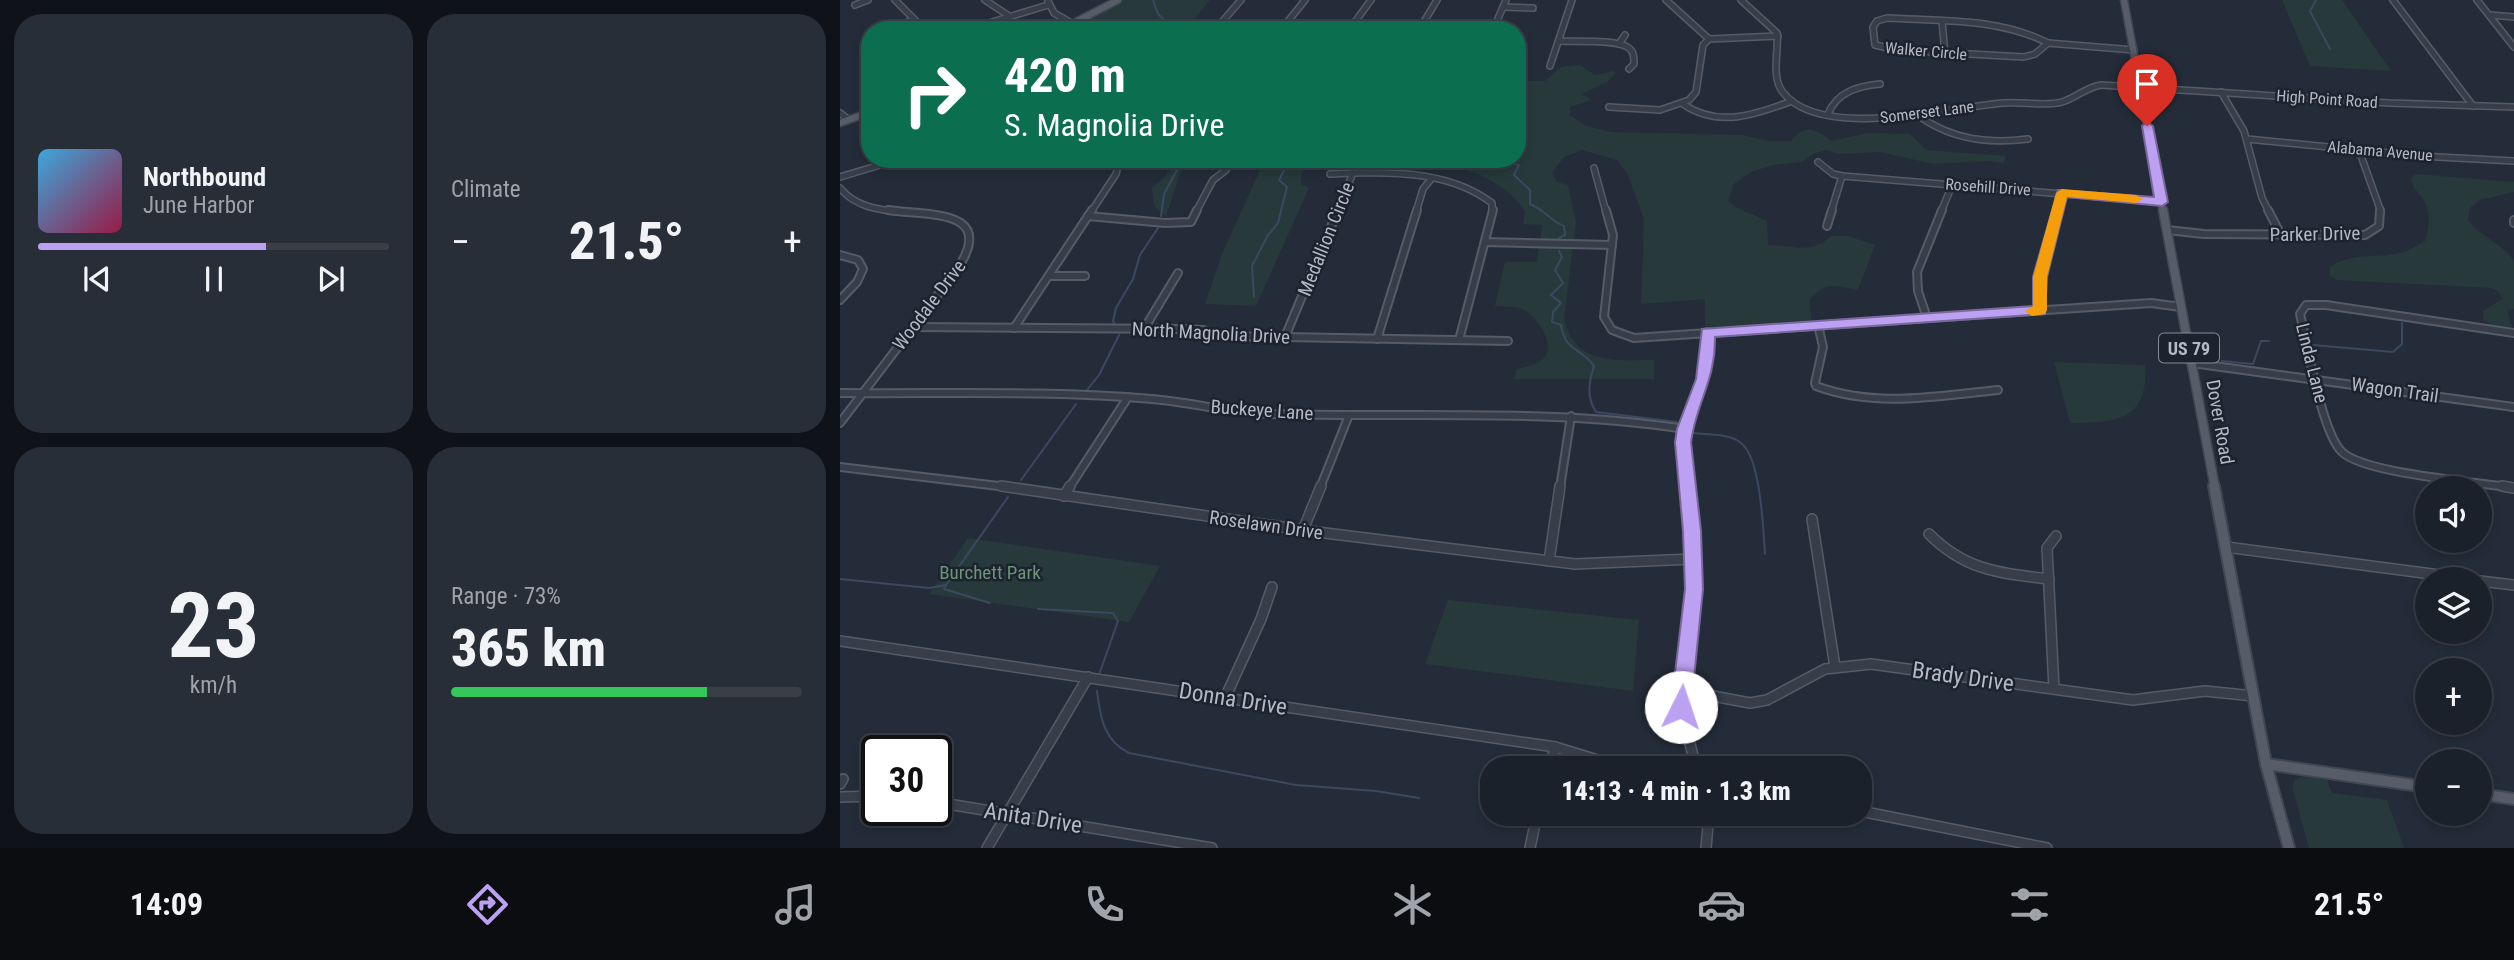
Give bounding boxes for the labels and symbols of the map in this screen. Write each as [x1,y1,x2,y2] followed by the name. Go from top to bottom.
[1884,38,1968,64] street label: Walker Circle
[2117,54,2177,126] pin
[2276,86,2378,112] street label: High Point Road
[1879,97,1975,127] street label: Somerset Lane
[2327,137,2433,165] street label: Alabama Avenue
[1945,175,2031,199] street label: Rosehill Drive
[1293,179,1359,299] street label: Medallion Circle
[2269,222,2361,246] street label: Parker Drive
[888,255,971,355] street label: Woodale Drive
[1131,317,1291,349] street label: North Magnolia Drive
[2291,321,2333,406] street label: Linda Lane
[2159,334,2219,362] road number: US 79
[2350,373,2440,407] street label: Wagon Trail
[2201,378,2239,466] street label: Dover Road
[1210,395,1314,425] street label: Buckeye Lane
[1208,506,1324,544] street label: Roselawn Drive
[939,561,1041,584] park label: Burchett Park
[1910,657,2016,697] street label: Brady Drive
[1644,670,1718,744] position arrow
[1177,677,1289,721] street label: Donna Drive
[861,735,952,826] speed limit sign: 30
[982,797,1084,839] street label: Anita Drive

